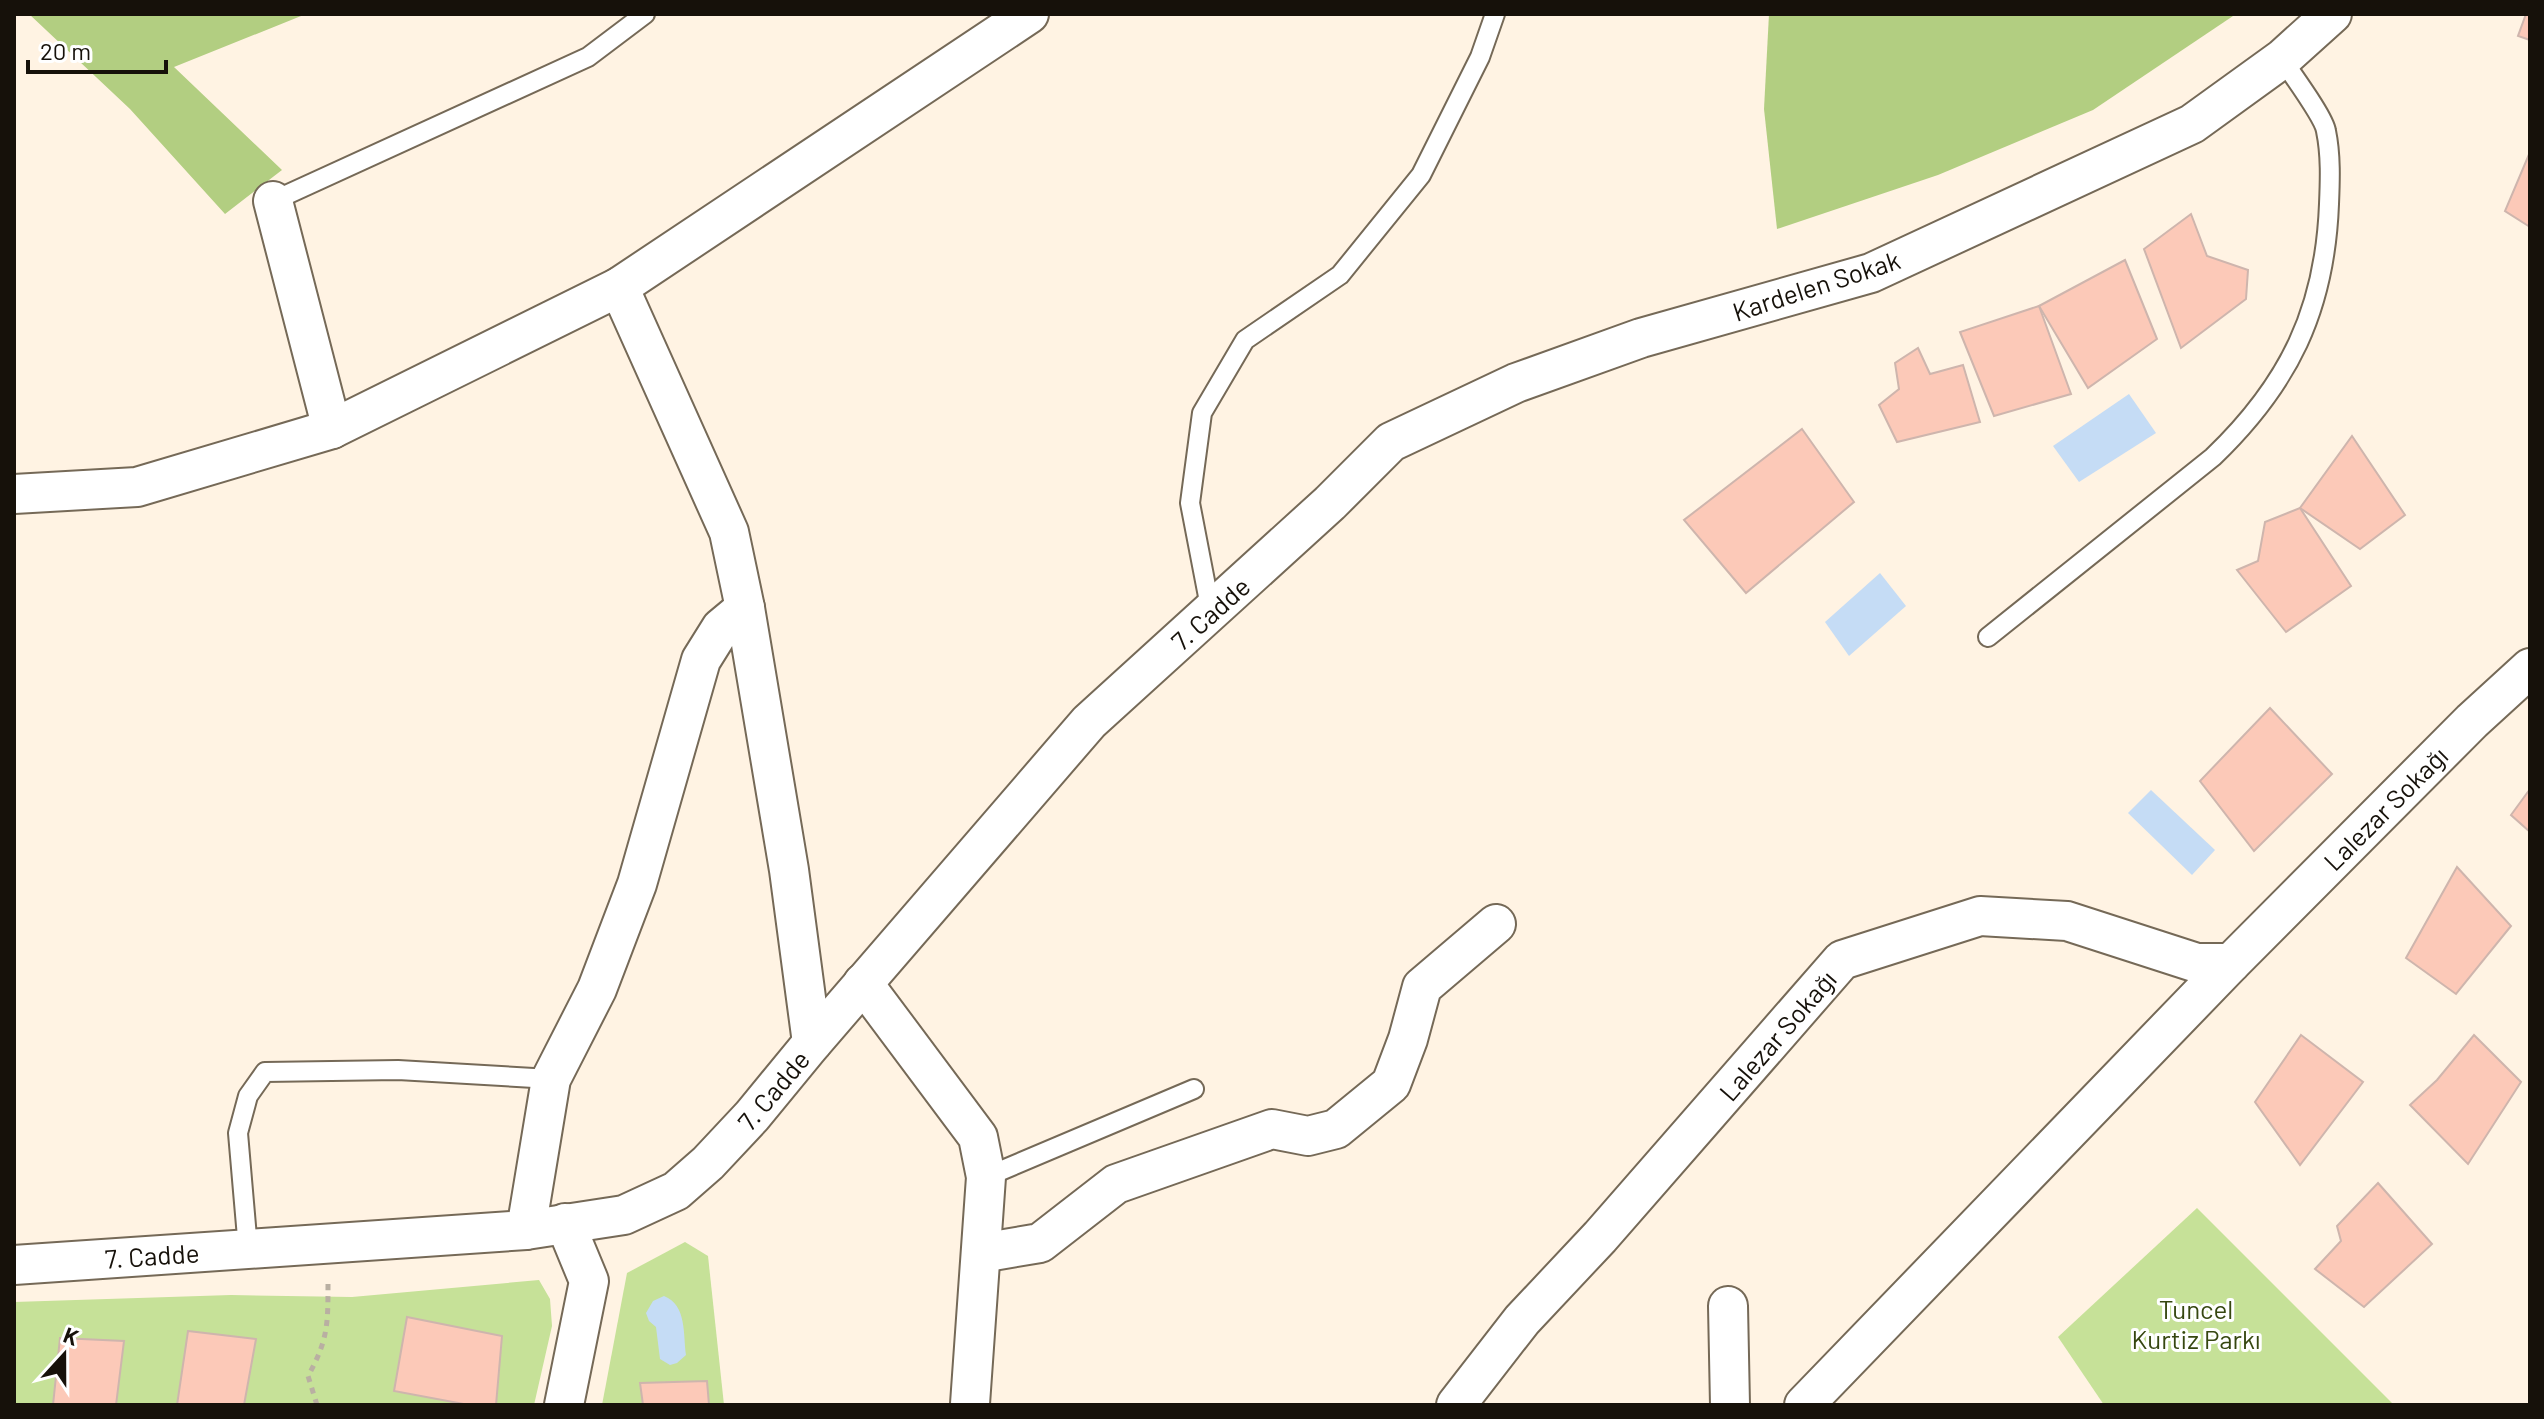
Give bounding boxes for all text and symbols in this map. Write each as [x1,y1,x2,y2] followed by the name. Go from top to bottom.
[28,24,166,74] scale bar
[40,36,91,65] text: 20 m
[1728,243,1904,327] street label: Kardelen Sokak
[1164,570,1256,656] street label: 7. Cadde
[2317,740,2453,876] street label: Lalezar Sokağı
[1712,964,1842,1106] street label: Lalezar Sokağı
[731,1044,815,1136] street label: 7. Cadde
[104,1236,200,1274] street label: 7. Cadde
[2131,1293,2261,1354] park label: Tuncel Kurtiz Parkı
[24,1315,104,1395] north arrow
[60,1321,83,1350] text: K

